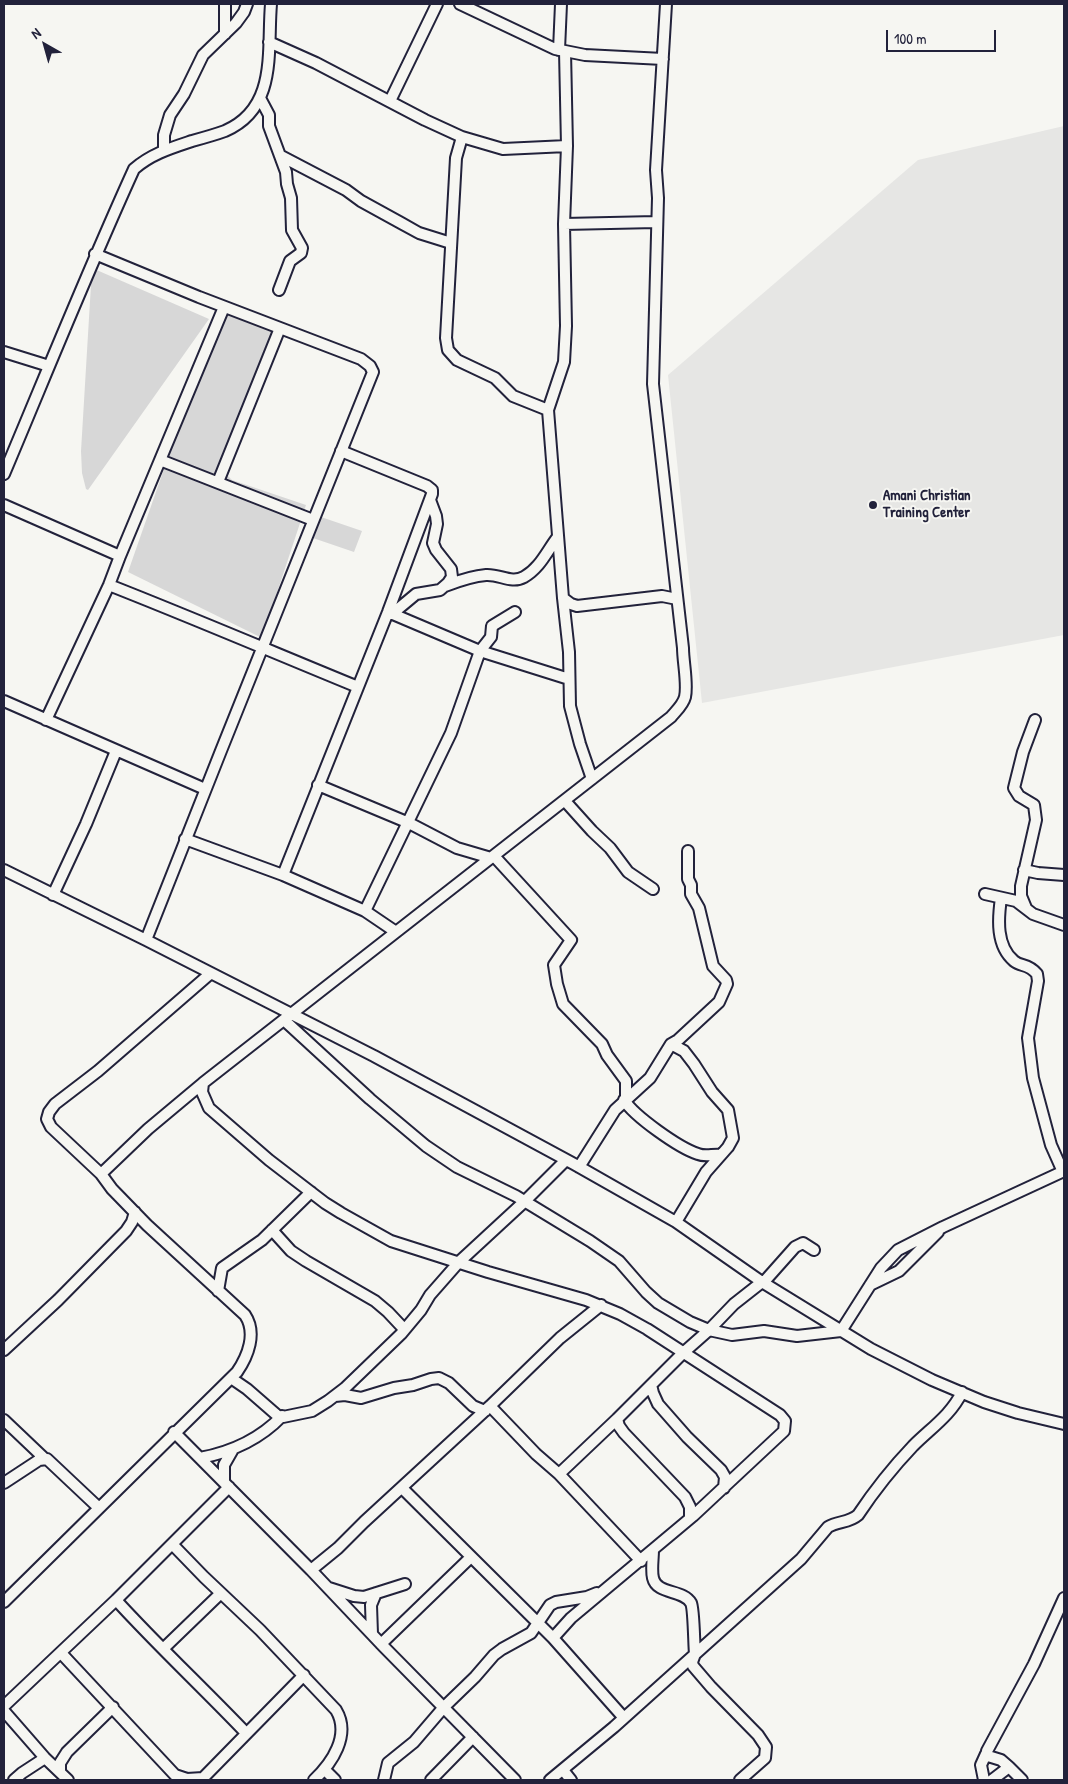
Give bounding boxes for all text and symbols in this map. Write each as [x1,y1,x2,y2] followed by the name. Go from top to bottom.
[20,20,70,70] north arrow
[888,20,998,52] scale bar
[27,23,44,43] text: N
[894,28,927,49] text: 100 m
[883,487,971,522] place label: Amani Christian Training Center
[867,499,879,511] marker: Amani Christian Training Center

